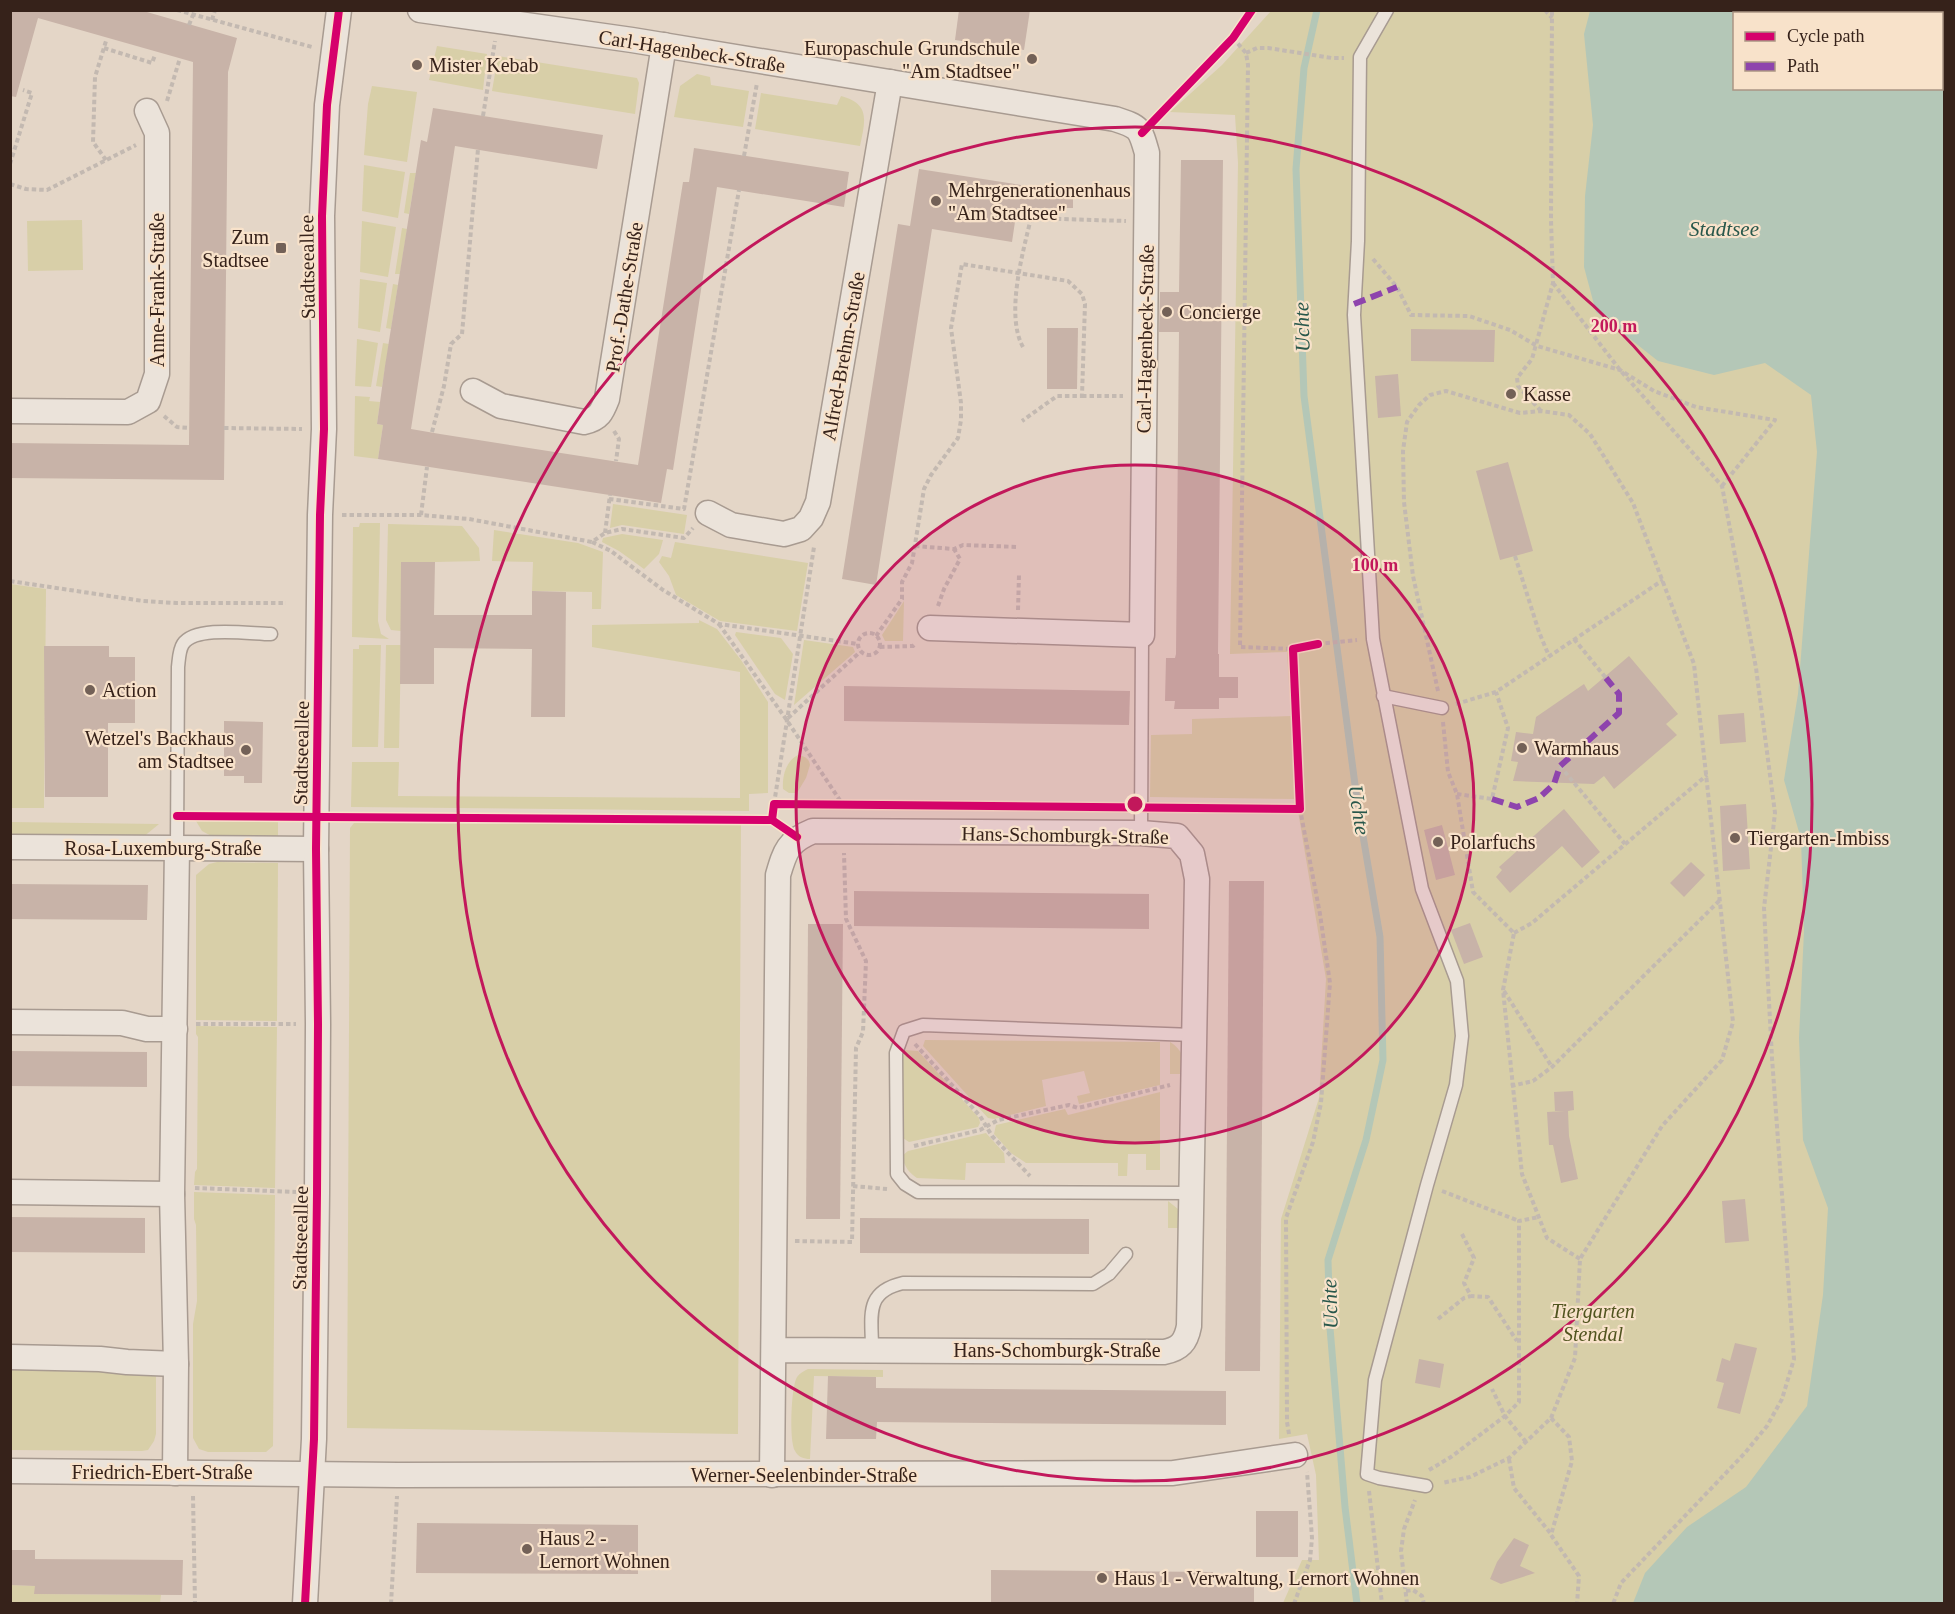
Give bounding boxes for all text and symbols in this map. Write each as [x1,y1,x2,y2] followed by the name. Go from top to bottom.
[1733,12,1943,90] legend
[597,25,787,78] street label: Carl-Hagenbeck-Straße
[1787,26,1864,46] text: Cycle path
[804,37,1020,82] place label: Europaschule Grundschule "Am Stadtsee"
[1025,52,1039,66] marker: Europaschule Grundschule "Am Stadtsee"
[429,54,538,76] place label: Mister Kebab
[1787,56,1819,76] text: Path
[410,58,424,72] marker: Mister Kebab
[948,179,1131,224] place label: Mehrgenerationenhaus "Am Stadtsee"
[929,194,943,208] marker: Mehrgenerationenhaus "Am Stadtsee"
[146,213,168,367] street label: Anne-Frank-Straße
[295,215,319,319] street label: Stadtseeallee
[1689,217,1759,241] water label: Stadtsee
[601,220,647,374] street label: Prof.-Dathe-Straße
[202,226,269,271] place label: Zum Stadtsee
[274,241,288,255] marker: Zum Stadtsee
[1132,244,1159,434] street label: Carl-Hagenbeck-Straße
[817,270,869,442] street label: Alfred-Brehm-Straße
[1179,301,1261,324] place label: Concierge
[1289,302,1315,352] water label: Uchte
[1160,305,1174,319] marker: Concierge
[1591,316,1637,336] text: 200 m
[1523,383,1571,405] place label: Kasse
[1504,387,1518,401] marker: Kasse
[1352,555,1398,575] text: 100 m
[102,679,156,701] place label: Action
[83,683,97,697] marker: Action
[289,701,313,805] street label: Stadtseeallee
[85,727,234,772] place label: Wetzel's Backhaus am Stadtsee
[1534,737,1619,759] place label: Warmhaus
[1515,741,1529,755] marker: Warmhaus
[239,743,253,757] marker: Wetzel's Backhaus am Stadtsee
[1343,783,1375,837] water label: Uchte
[1125,794,1145,814] centre of rings
[961,822,1169,849] street label: Hans-Schomburgk-Straße
[1747,827,1889,850] place label: Tiergarten-Imbiss
[1450,831,1536,853] place label: Polarfuchs
[1728,831,1742,845] marker: Tiergarten-Imbiss
[1431,835,1445,849] marker: Polarfuchs
[64,837,262,860] street label: Rosa-Luxemburg-Straße
[288,1186,312,1290] street label: Stadtseeallee
[1317,1279,1343,1329] water label: Uchte
[1551,1300,1635,1345] park label: Tiergarten Stendal
[953,1339,1161,1362] street label: Hans-Schomburgk-Straße
[71,1461,253,1483] street label: Friedrich-Ebert-Straße
[691,1464,917,1486] street label: Werner-Seelenbinder-Straße
[539,1527,670,1572] place label: Haus 2 - Lernort Wohnen
[520,1542,534,1556] marker: Haus 2 - Lernort Wohnen
[1114,1567,1419,1590] place label: Haus 1 - Verwaltung, Lernort Wohnen
[1095,1571,1109,1585] marker: Haus 1 - Verwaltung, Lernort Wohnen

